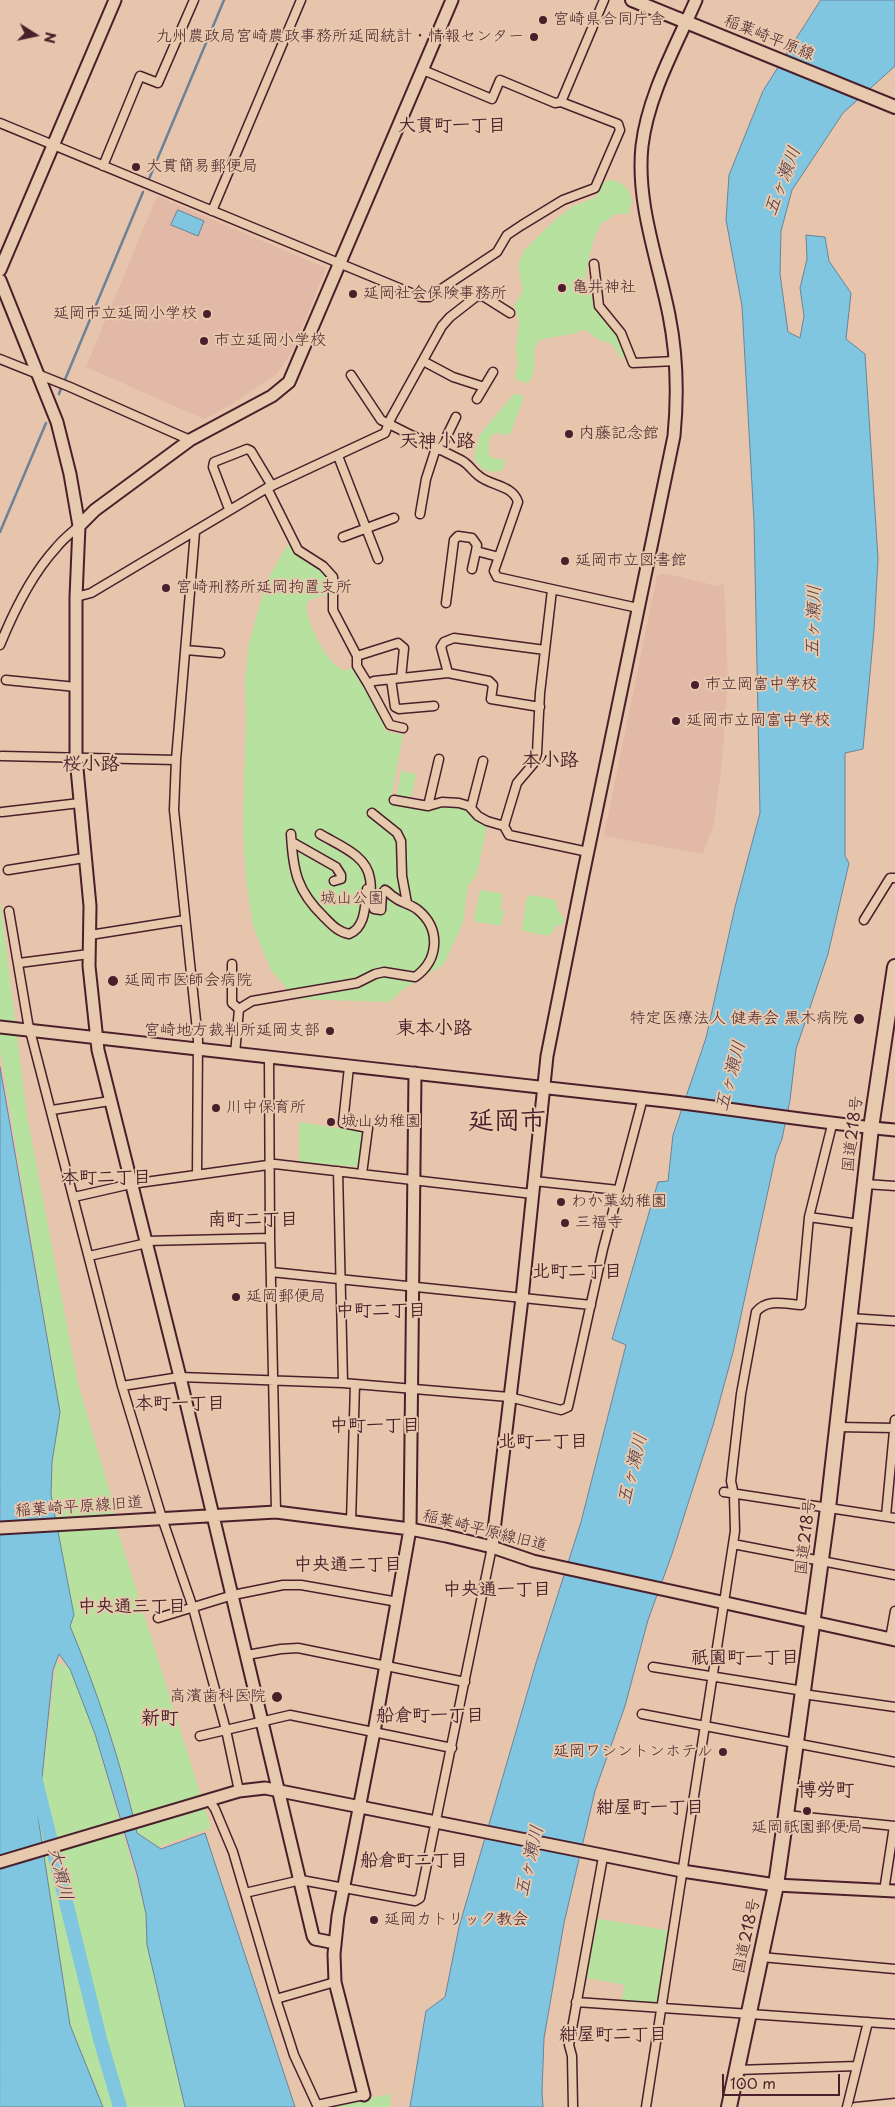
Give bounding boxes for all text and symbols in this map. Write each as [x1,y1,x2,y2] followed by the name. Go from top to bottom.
[10,10,60,60] north arrow
[553,10,665,30] place label: 宮崎県合同庁舎
[721,11,817,65] street label: 稲葉崎平原線
[537,14,549,26] marker: 宮崎県合同庁舎
[156,27,524,47] place label: 九州農政局宮崎農政事務所延岡統計・情報センター
[39,30,62,45] text: N
[528,31,540,43] marker: 九州農政局宮崎農政事務所延岡統計・情報センター
[398,115,506,137] district label: 大貫町一丁目
[760,144,806,218] water label: 五ヶ瀬川
[146,157,258,177] place label: 大貫簡易郵便局
[130,161,142,173] marker: 大貫簡易郵便局
[572,278,636,298] place label: 亀井神社
[556,282,568,294] marker: 亀井神社
[363,284,507,304] place label: 延岡社会保険事務所
[347,288,359,300] marker: 延岡社会保険事務所
[53,304,197,324] place label: 延岡市立延岡小学校
[201,308,213,320] marker: 延岡市立延岡小学校
[214,331,326,351] place label: 市立延岡小学校
[198,335,210,347] marker: 市立延岡小学校
[579,424,659,444] place label: 内藤記念館
[563,428,575,440] marker: 内藤記念館
[399,431,475,453] district label: 天神小路
[575,551,687,571] place label: 延岡市立図書館
[559,555,571,567] marker: 延岡市立図書館
[176,578,352,598] place label: 宮崎刑務所延岡拘置支所
[160,582,172,594] marker: 宮崎刑務所延岡拘置支所
[802,585,826,657] water label: 五ヶ瀬川
[705,675,817,695] place label: 市立岡富中学校
[689,679,701,691] marker: 市立岡富中学校
[686,711,830,731] place label: 延岡市立岡富中学校
[670,715,682,727] marker: 延岡市立岡富中学校
[522,750,578,772] district label: 本小路
[63,754,119,776] district label: 桜小路
[320,889,384,909] park label: 城山公園
[124,971,252,991] place label: 延岡市医師会病院
[106,974,120,988] marker: 延岡市医師会病院
[630,1009,848,1029] place label: 特定医療法人 健寿会 黒木病院
[852,1012,866,1026] marker: 特定医療法人 健寿会 黒木病院
[396,1018,472,1040] district label: 東本小路
[144,1021,320,1041] place label: 宮崎地方裁判所延岡支部
[324,1025,336,1037] marker: 宮崎地方裁判所延岡支部
[711,1038,751,1114] water label: 五ヶ瀬川
[839,1095,867,1173] street label: 国道218号
[226,1098,306,1118] place label: 川中保育所
[210,1102,222,1114] marker: 川中保育所
[468,1106,546,1138] district label: 延岡市
[341,1112,421,1132] place label: 城山幼稚園
[325,1116,337,1128] marker: 城山幼稚園
[61,1167,151,1189] district label: 本町二丁目
[571,1192,667,1212] place label: わか葉幼稚園
[555,1196,567,1208] marker: わか葉幼稚園
[208,1209,298,1231] district label: 南町二丁目
[575,1213,623,1233] place label: 三福寺
[559,1217,571,1229] marker: 三福寺
[532,1261,622,1283] district label: 北町二丁目
[246,1287,326,1307] place label: 延岡郵便局
[230,1291,242,1303] marker: 延岡郵便局
[336,1300,426,1322] district label: 中町二丁目
[135,1393,225,1415] district label: 本町一丁目
[330,1415,420,1437] district label: 中町一丁目
[498,1431,588,1453] district label: 北町一丁目
[614,1431,652,1507] water label: 五ヶ瀬川
[14,1493,144,1521] street label: 稲葉崎平原線旧道
[792,1498,820,1576] street label: 国道218号
[421,1506,549,1556] street label: 稲葉崎平原線旧道
[294,1554,402,1576] district label: 中央通二丁目
[443,1579,551,1601] district label: 中央通一丁目
[78,1596,186,1618] district label: 中央通三丁目
[691,1647,799,1669] district label: 祇園町一丁目
[170,1687,266,1707] place label: 高濱歯科医院
[270,1690,284,1704] marker: 高濱歯科医院
[376,1705,484,1727] district label: 船倉町一丁目
[141,1708,179,1730] district label: 新町
[553,1742,713,1762] place label: 延岡ワシントンホテル
[717,1746,729,1758] marker: 延岡ワシントンホテル
[798,1780,854,1802] district label: 博労町
[596,1797,704,1819] district label: 紺屋町一丁目
[801,1805,813,1817] marker: 延岡祇園郵便局
[751,1818,863,1838] place label: 延岡祇園郵便局
[511,1823,549,1899] water label: 五ヶ瀬川
[43,1845,77,1903] water label: 大瀬川
[360,1850,468,1872] district label: 船倉町二丁目
[730,1896,764,1976] street label: 国道218号
[384,1910,528,1930] place label: 延岡カトリック教会
[368,1914,380,1926] marker: 延岡カトリック教会
[559,2024,667,2046] district label: 紺屋町二丁目
[725,2064,842,2096] scale bar
[730,2071,776,2094] text: 100 m

